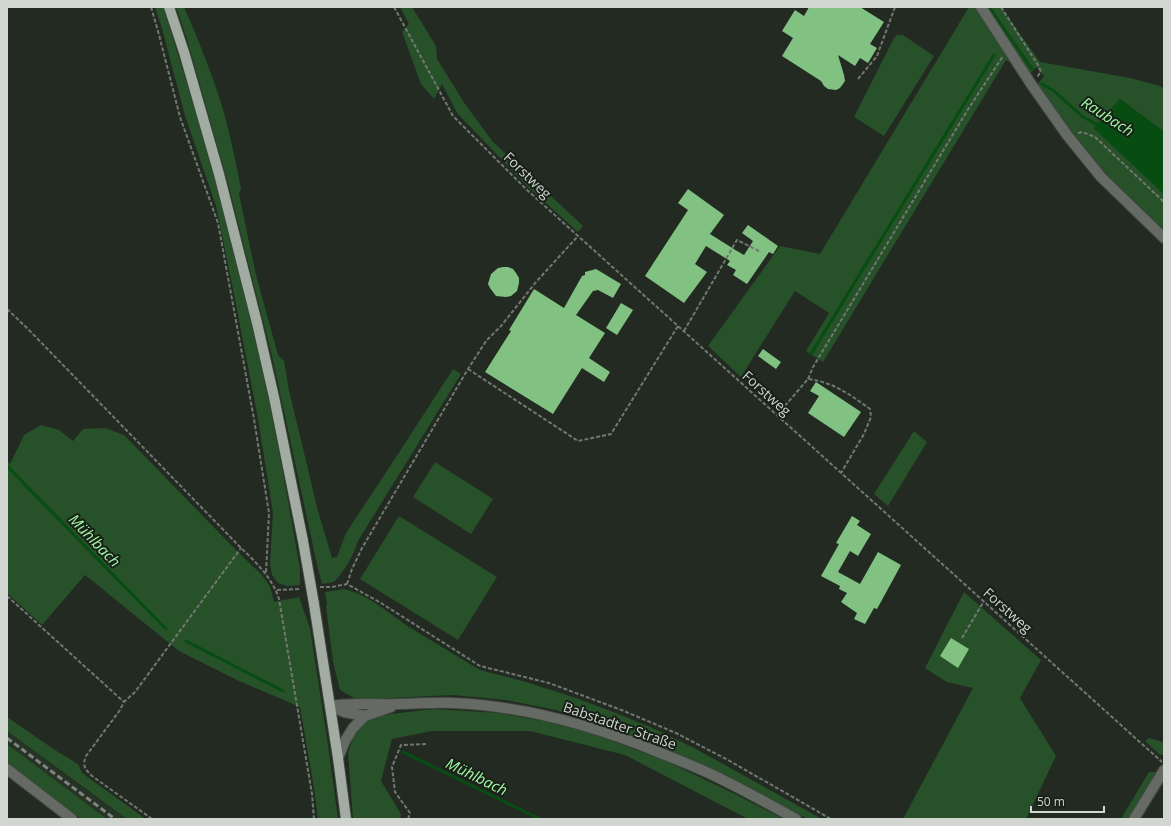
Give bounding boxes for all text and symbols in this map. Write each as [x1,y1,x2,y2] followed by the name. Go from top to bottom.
[1078,92,1138,140] water label: Raubach
[500,148,556,203] street label: Forstweg
[739,366,796,420] street label: Forstweg
[65,509,125,571] water label: Mühlbach
[980,583,1037,637] street label: Forstweg
[561,697,679,753] street label: Babstadter Straße
[443,752,511,800] water label: Mühlbach
[1031,788,1104,814] scale bar
[1037,793,1065,810] text: 50 m

